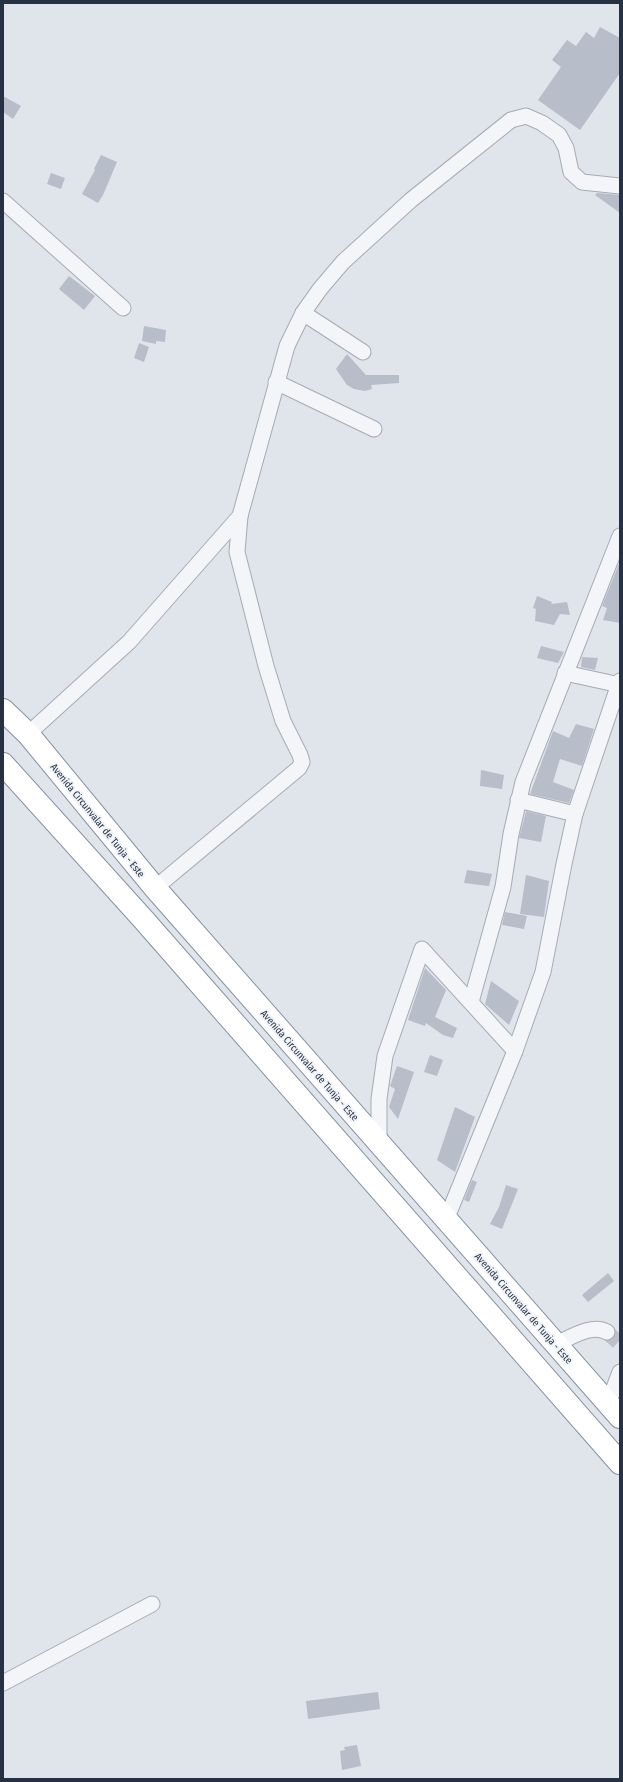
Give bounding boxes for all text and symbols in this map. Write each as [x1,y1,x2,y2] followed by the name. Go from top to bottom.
[48,761,147,880] street label: Avenida Circunvalar de Tunja - Este
[258,1008,361,1124] street label: Avenida Circunvalar de Tunja - Este
[472,1251,575,1367] street label: Avenida Circunvalar de Tunja - Este

